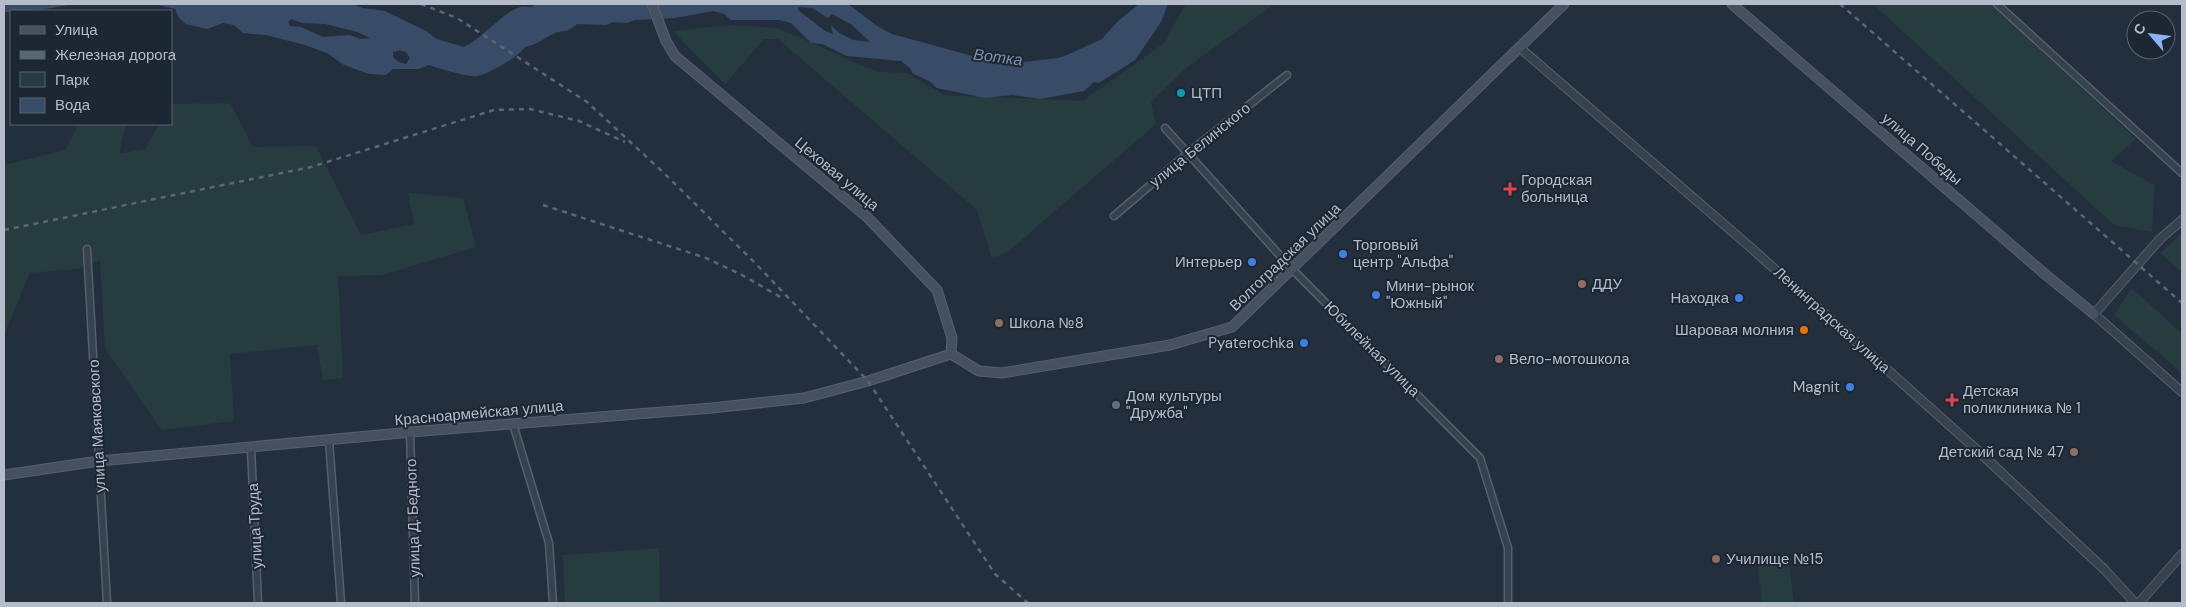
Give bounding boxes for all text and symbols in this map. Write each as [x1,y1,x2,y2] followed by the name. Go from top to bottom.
[10,10,172,125] legend
[2126,10,2176,60] north arrow
[55,20,98,40] text: Улица
[2129,20,2150,38] text: С
[972,44,1024,70] water label: Вотка
[55,45,177,65] text: Железная дорога
[55,70,89,90] text: Парк
[1191,83,1222,103] place label: ЦТП
[1175,87,1187,99] marker: ЦТП
[55,95,91,115] text: Вода
[1145,98,1255,192] street label: улица Белинского
[1878,109,1966,189] street label: улица Победы
[791,133,884,216] street label: Цеховая улица
[1521,170,1592,207] place label: Городская больница
[1503,182,1517,196] marker: Городская больница
[1225,198,1345,315] street label: Волгоградская улица
[1353,235,1453,272] place label: Торговый центр "Альфа"
[1337,248,1349,260] marker: Торговый центр "Альфа"
[1175,252,1242,272] place label: Интерьер
[1246,256,1258,268] marker: Интерьер
[1770,262,1895,378] street label: Ленинградская улица
[1592,274,1622,294] place label: ДДУ
[1386,276,1474,313] place label: Мини-рынок "Южный"
[1576,278,1588,290] marker: ДДУ
[1670,288,1730,308] place label: Находка
[1370,289,1382,301] marker: Мини-рынок "Южный"
[1733,292,1745,304] marker: Находка
[1320,297,1425,402] street label: Юбилейная улица
[1009,313,1084,333] place label: Школа №8
[993,317,1005,329] marker: Школа №8
[1675,320,1794,340] place label: Шаровая молния
[1798,324,1810,336] marker: Шаровая молния
[1208,333,1294,353] place label: Pyaterochka
[1298,337,1310,349] marker: Pyaterochka
[1509,349,1630,369] place label: Вело-мотошкола
[1493,353,1505,365] marker: Вело-мотошкола
[84,359,110,493] street label: улица Маяковского
[1793,377,1840,397] place label: Magnit
[1844,381,1856,393] marker: Magnit
[1963,381,2081,418] place label: Детская поликлиника № 1
[1126,386,1222,423] place label: Дом культуры "Дружба"
[1945,393,1959,407] marker: Детская поликлиника № 1
[394,396,565,430] street label: Красноармейская улица
[1110,399,1122,411] marker: Дом культуры "Дружба"
[1939,442,2064,462] place label: Детский сад № 47
[2068,446,2080,458] marker: Детский сад № 47
[401,458,425,578] street label: улица Д. Бедного
[243,482,267,569] street label: улица Труда
[1726,549,1823,569] place label: Училище №15
[1710,553,1722,565] marker: Училище №15

